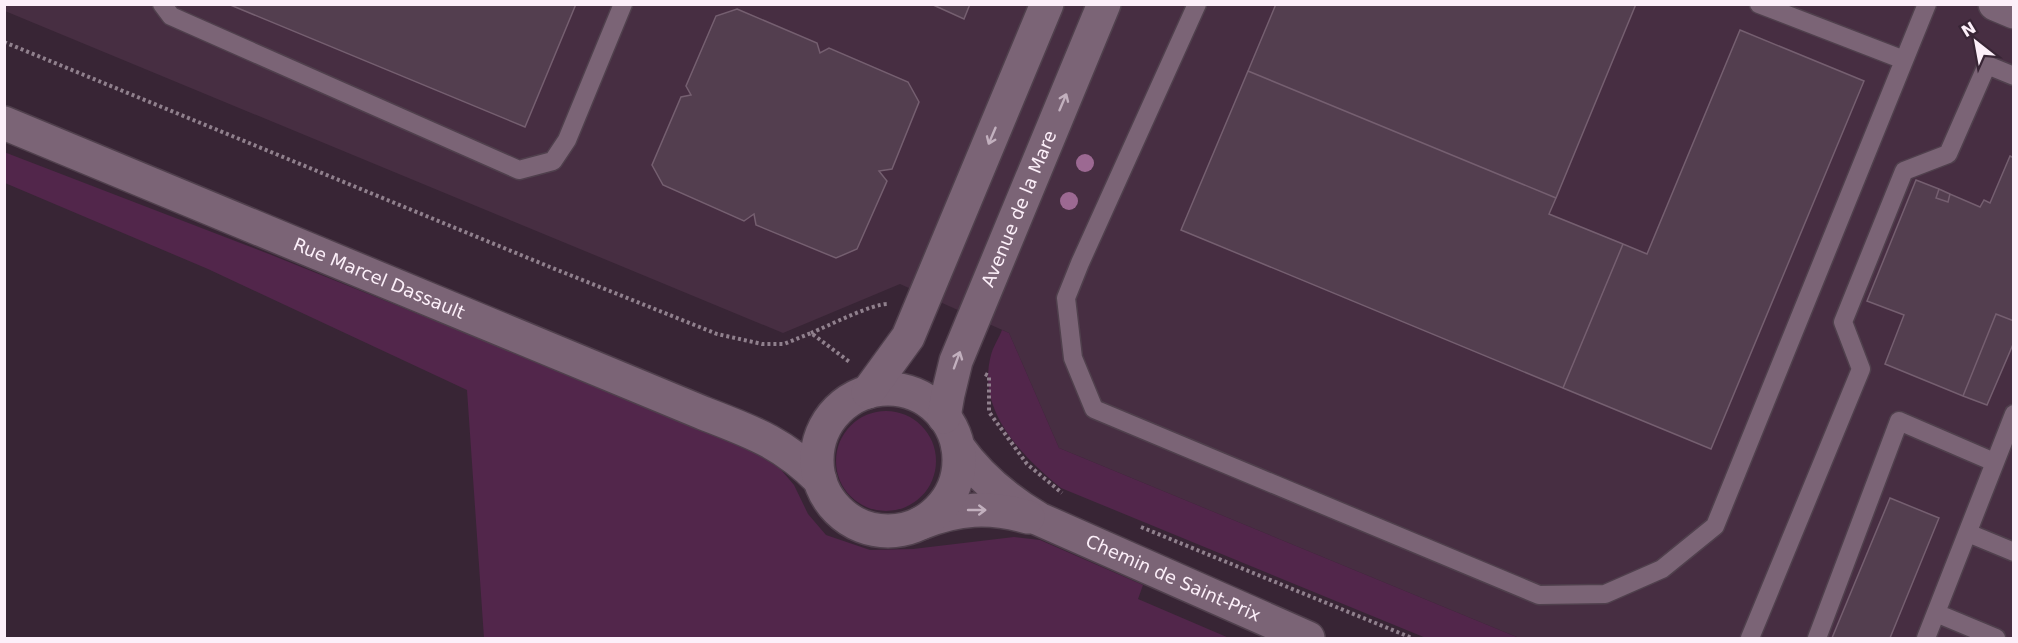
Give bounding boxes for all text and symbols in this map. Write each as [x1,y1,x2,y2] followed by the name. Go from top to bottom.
[1946,12,2006,72] north arrow
[1958,18,1979,41] text: N
[1058,94,1069,112] one-way arrow
[986,126,997,145] one-way arrow
[977,127,1060,290] street label: Avenue de la Mare
[290,233,468,323] street label: Rue Marcel Dassault
[952,351,963,370] one-way arrow
[966,504,986,516] one-way arrow
[1083,530,1265,626] street label: Chemin de Saint-Prix

